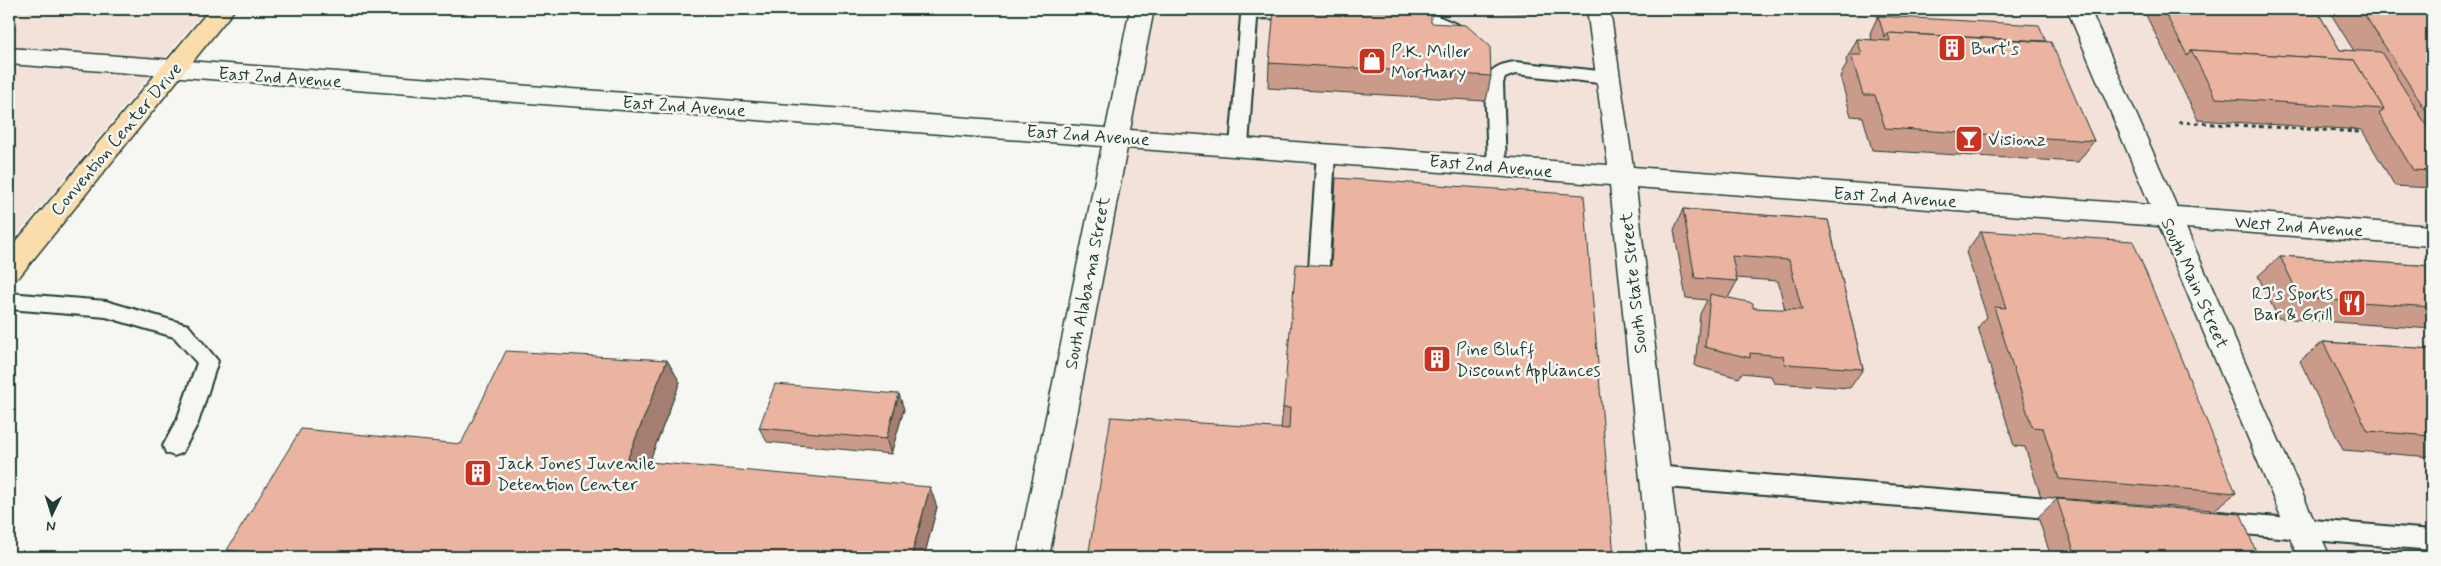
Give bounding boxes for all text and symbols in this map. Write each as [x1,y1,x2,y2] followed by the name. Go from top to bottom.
[1937,33,1967,63] building icon: Burt's
[1971,37,2019,61] place label: Burt's
[1391,40,1471,85] place label: P.K. Miller Mortuary
[1357,46,1387,76] shop icon: P.K. Miller Mortuary
[45,58,188,221] street label: Convention Center Drive
[217,62,343,94] street label: East 2nd Avenue
[621,91,747,123] street label: East 2nd Avenue
[1025,120,1151,152] street label: East 2nd Avenue
[1954,124,1984,154] bar icon: Visionz
[1988,128,2046,152] place label: Visionz
[1428,150,1554,184] street label: East 2nd Avenue
[1832,182,1958,214] street label: East 2nd Avenue
[1059,194,1117,372] street label: South Alabama Street
[1615,211,1653,355] street label: South State Street
[2234,211,2364,243] street label: West 2nd Avenue
[2155,214,2234,353] street label: South Main Street
[2252,282,2333,327] place label: RJ's Sports Bar & Grill
[2337,288,2367,318] restaurant icon: RJ's Sports Bar & Grill
[1456,338,1601,384] place label: Pine Bluff Discount Appliances
[1422,344,1452,374] building icon: Pine Bluff Discount Appliances
[497,452,655,497] place label: Jack Jones Juvenile Detention Center
[463,458,493,488] building icon: Jack Jones Juvenile Detention Center
[28,488,78,538] north arrow
[46,517,56,535] text: N

